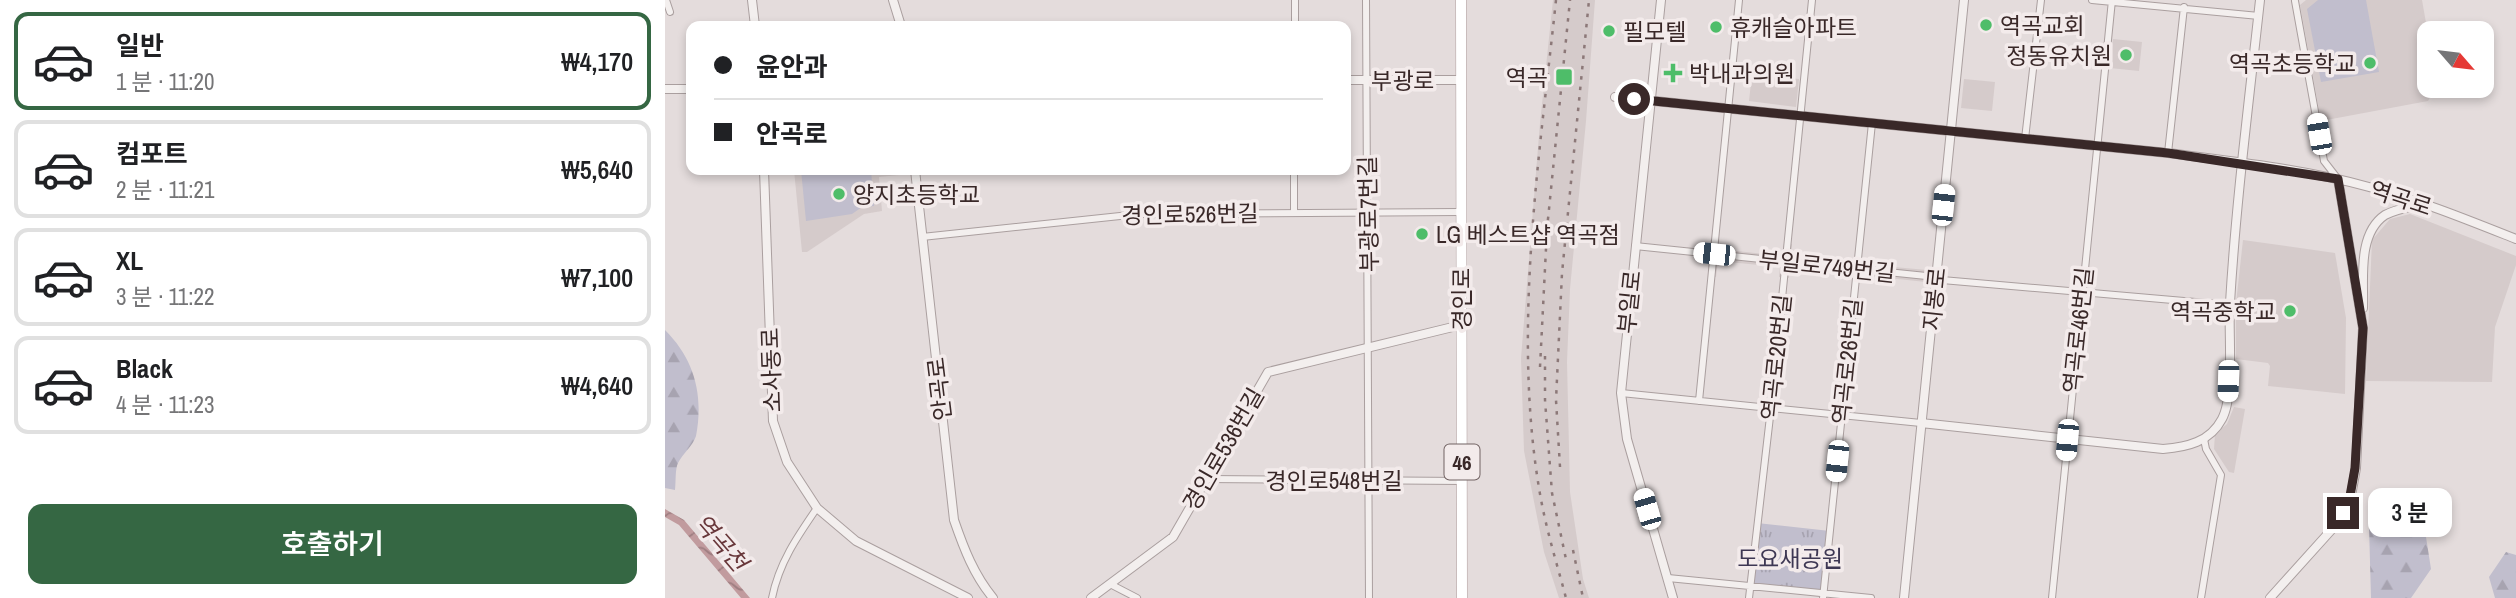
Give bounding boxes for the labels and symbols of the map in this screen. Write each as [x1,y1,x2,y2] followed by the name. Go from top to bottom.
[2000,10,2085,41] place label: 역곡교회
[1730,12,1857,43] place label: 휴캐슬아파트
[1623,16,1686,47] place label: 필모텔
[1978,17,1994,33] marker: 역곡교회
[1708,19,1724,35] marker: 휴캐슬아파트
[2417,21,2494,98] north arrow
[1601,23,1617,39] marker: 필모텔
[2006,40,2112,71] place label: 정동유치원
[2118,47,2134,63] marker: 정동유치원
[2229,48,2356,79] place label: 역곡초등학교
[2362,55,2378,71] marker: 역곡초등학교
[1689,58,1795,89] place label: 박내과의원
[1506,62,1548,93] place label: 역곡
[1663,63,1683,83] marker: 박내과의원
[1371,65,1435,96] street label: 부광로
[1554,67,1574,87] marker: 역곡
[1618,83,1650,115] route start
[2306,111,2333,157] car
[1351,156,1385,272] street label: 부광로7번길
[2366,173,2436,223] street label: 역곡로
[853,179,980,210] place label: 양지초등학교
[1931,183,1956,227] car
[831,186,847,202] marker: 양지초등학교
[1121,197,1259,231] street label: 경인로526번길
[1436,219,1620,250] place label: LG 베스트샵 역곡점
[1414,226,1430,242] marker: LG 베스트샵 역곡점
[1693,241,1736,267] car
[1757,243,1897,289] street label: 부일로749번길
[2056,265,2100,395] street label: 역곡로46번길
[1915,266,1953,332] street label: 지봉로
[1446,267,1477,331] street label: 경인로
[1610,269,1648,335] street label: 부일로
[1754,292,1798,422] street label: 역곡로20번길
[1825,296,1869,426] street label: 역곡로26번길
[2170,296,2276,327] place label: 역곡중학교
[2282,303,2298,319] marker: 역곡중학교
[754,327,788,413] street label: 소사동로
[920,356,958,422] street label: 안곡로
[2217,360,2240,402] car
[1175,382,1271,516] street label: 경인로536번길
[2055,418,2080,462] car
[1825,439,1850,483] car
[1445,444,1479,480] road number: 46
[1265,465,1403,496] street label: 경인로548번길
[1632,486,1663,532] car
[2367,489,2451,538] callout: 3 분
[2327,497,2359,529] route end
[687,507,757,580] water label: 역곡천
[1737,543,1843,574] park label: 도요새공원

